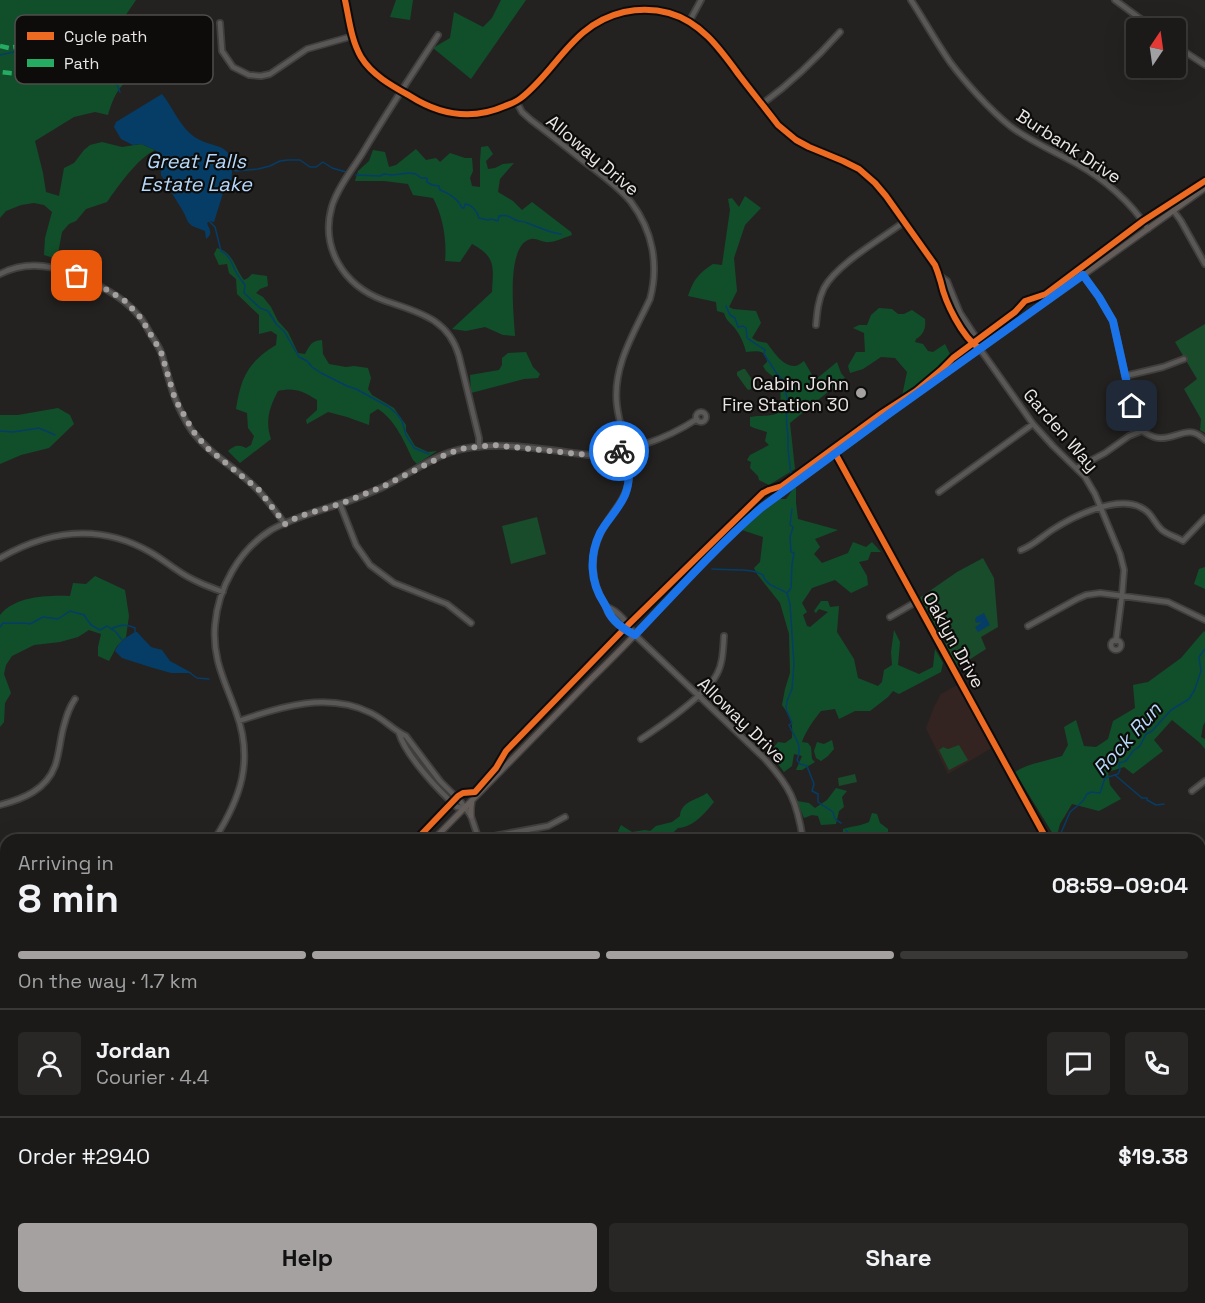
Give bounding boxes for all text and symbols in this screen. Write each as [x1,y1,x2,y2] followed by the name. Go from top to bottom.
[15,15,213,84] legend
[1126,18,1186,78] north arrow
[1126,18,1186,78] map controls
[64,26,147,47] text: Cycle path
[64,53,99,74] text: Path
[1012,104,1126,188] street label: Burbank Drive
[542,109,644,201] street label: Alloway Drive
[140,148,253,197] water label: Great Falls Estate Lake
[51,250,102,301] pin
[60,259,93,292] icon: bag
[722,372,849,416] place label: Cabin John Fire Station 30
[1106,380,1157,431] pin
[1018,384,1104,476] street label: Garden Way
[854,386,868,400] marker: Cabin John Fire Station 30
[1115,389,1148,422] icon: home
[589,421,649,481] courier
[603,435,636,468] icon: bike
[918,588,990,692] street label: Oaklyn Drive
[693,672,791,768] street label: Alloway Drive
[1087,696,1167,781] water label: Rock Run
[18,850,114,876] text: Arriving in
[1052,871,1188,899] text: 08:59–09:04
[18,874,119,923] text: 8 min
[18,968,198,994] text: On the way · 1.7 km
[18,1032,81,1095] button: person
[1047,1032,1110,1095] button: chat
[1125,1032,1188,1095] button: phone
[96,1036,171,1064] text: Jordan
[96,1064,209,1090] text: Courier · 4.4
[18,1142,150,1170] text: Order #2940
[1118,1142,1188,1170] text: $19.38
[18,1223,597,1292] button: Help
[609,1223,1188,1292] button: Share

